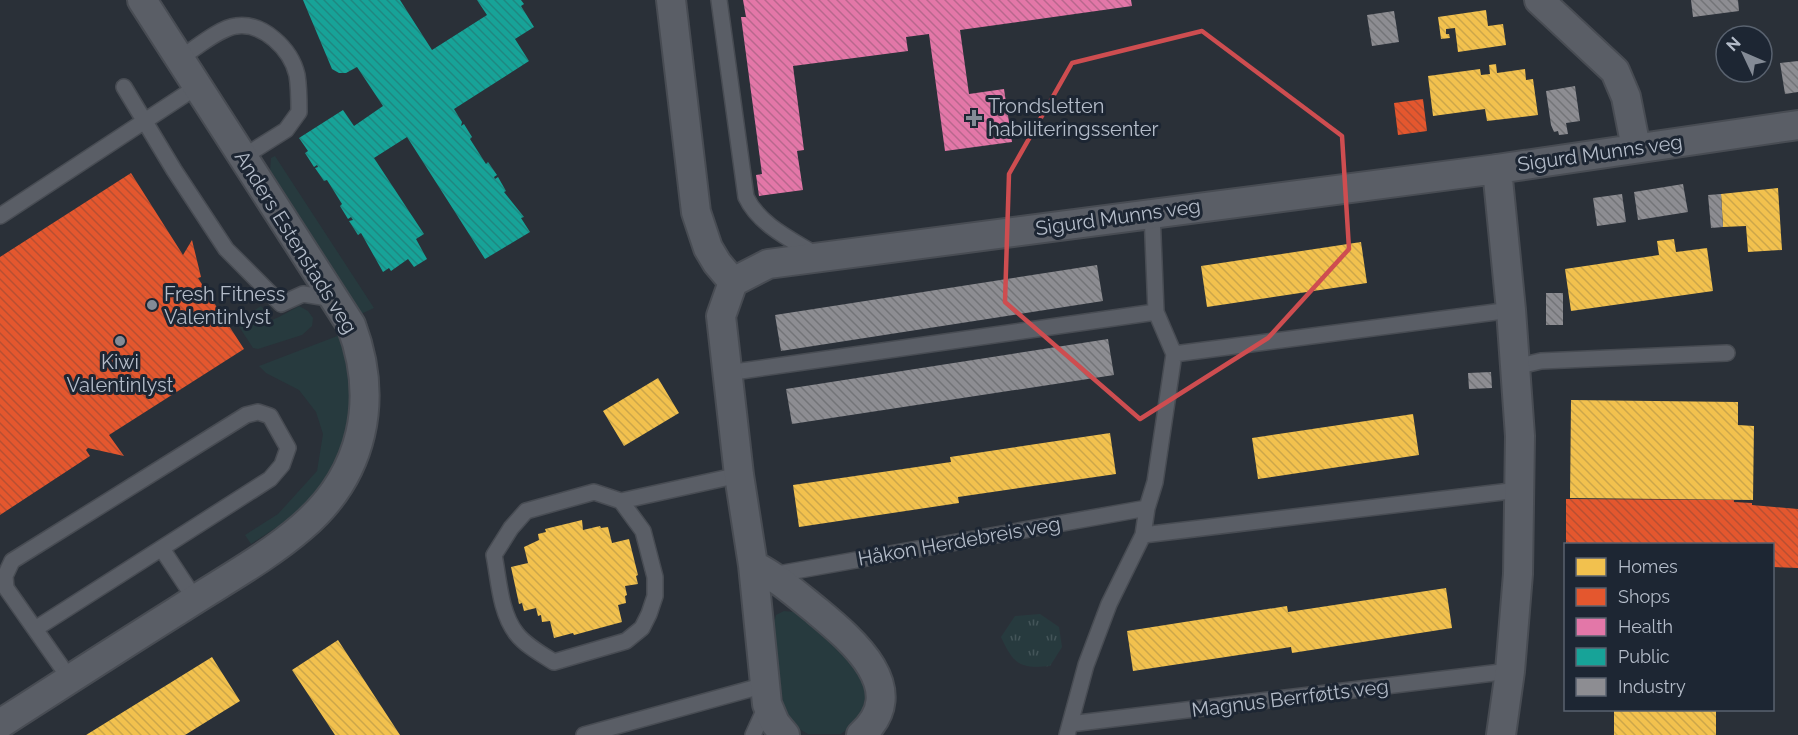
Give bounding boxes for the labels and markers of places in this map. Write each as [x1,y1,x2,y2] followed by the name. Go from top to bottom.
[988,94,1159,141] place label: Trondsletten habiliteringssenter
[965,109,983,127] marker: Trondsletten habiliteringssenter
[164,282,285,329] place label: Fresh Fitness Valentinlyst
[145,298,159,312] marker: Fresh Fitness Valentinlyst
[113,334,127,348] marker: Kiwi Valentinlyst
[67,350,174,397] place label: Kiwi Valentinlyst

